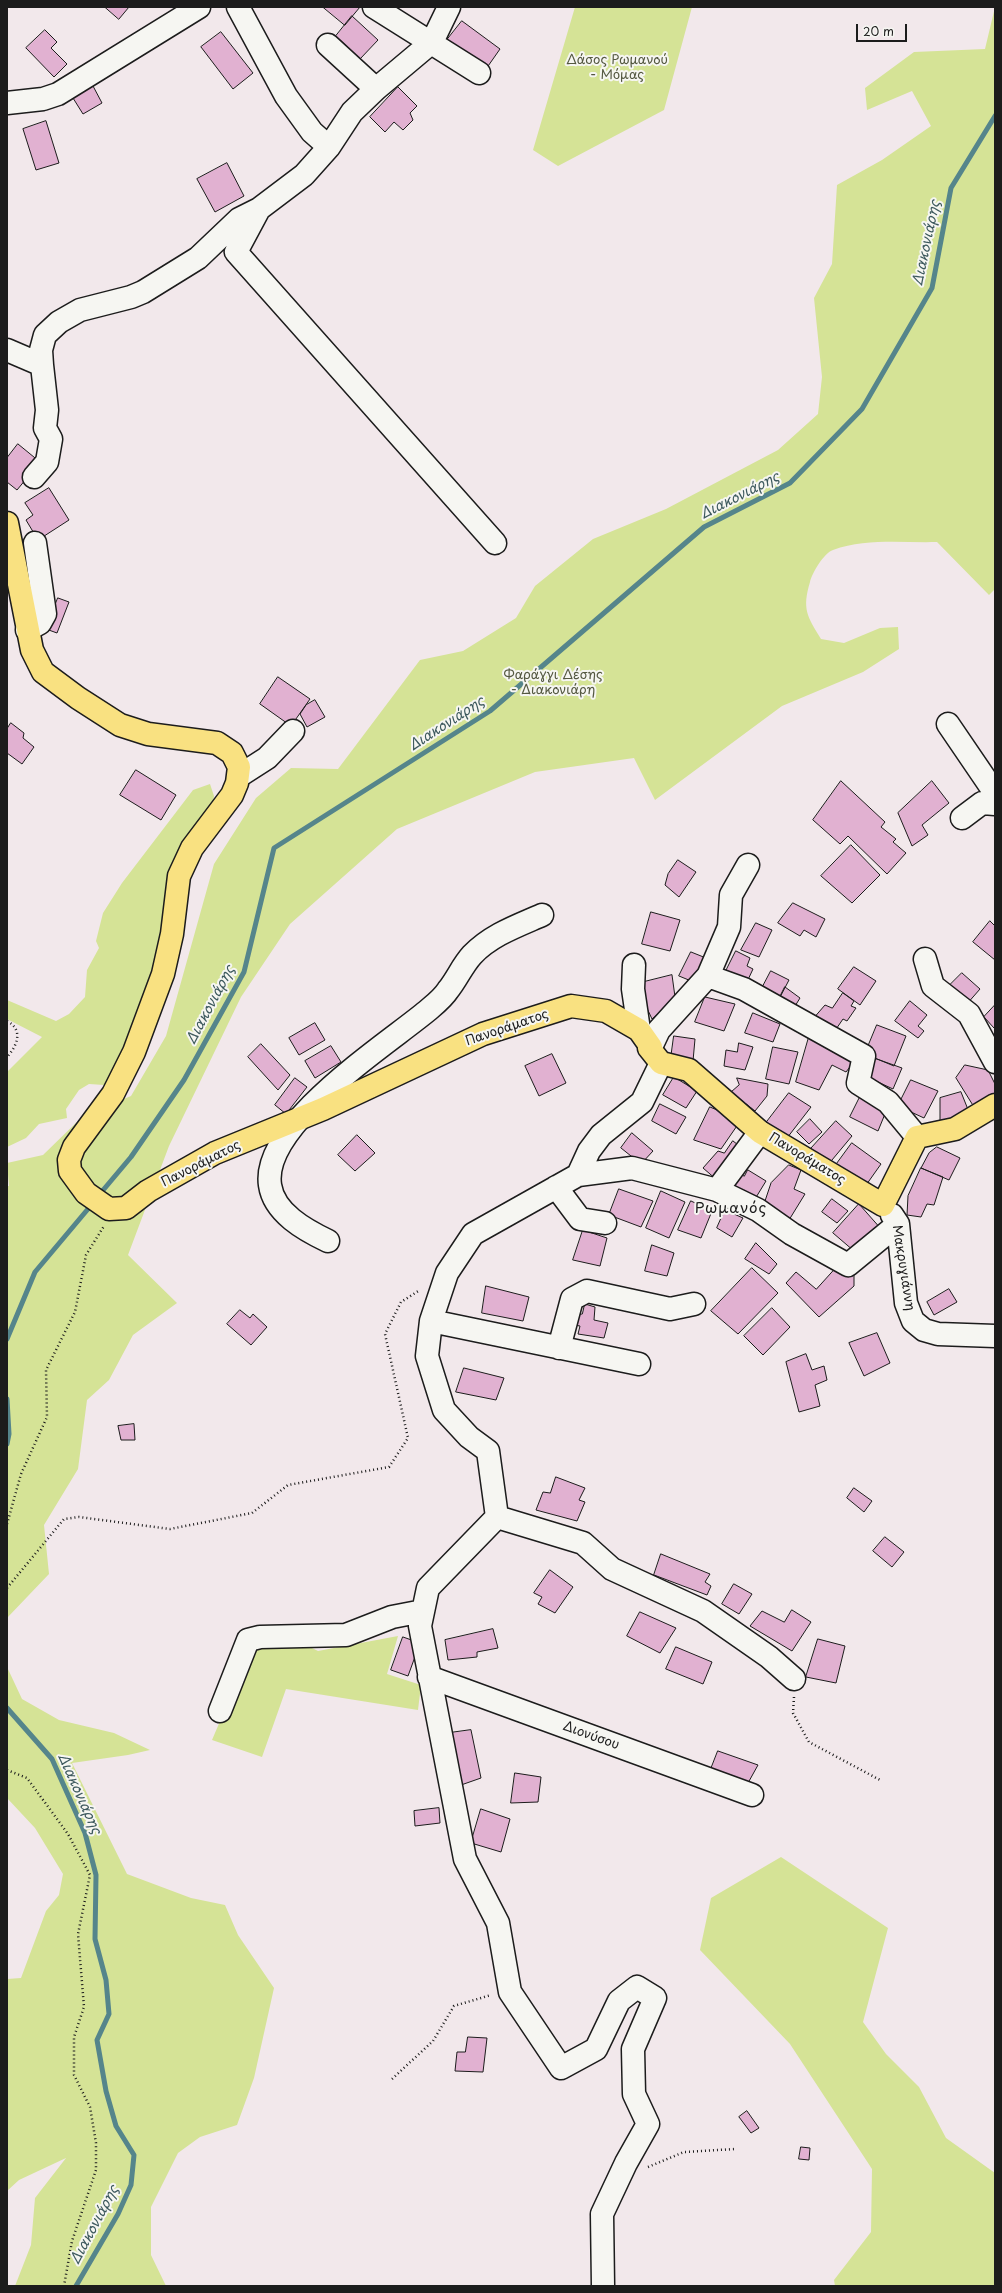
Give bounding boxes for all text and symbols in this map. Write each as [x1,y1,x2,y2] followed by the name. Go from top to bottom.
[858,16,909,42] scale bar
[863,22,894,40] text: 20 m
[566,52,668,83] park label: Δάσος Ρωμανού - Μόμας
[910,199,944,287] water label: Διακονιάρης
[698,469,782,523] water label: Διακονιάρης
[503,667,603,698] park label: Φαράγγι Δέσης - Διακονιάρη
[406,693,488,755] water label: Διακονιάρης
[183,963,239,1047] water label: Διακονιάρης
[463,1007,551,1049] street label: Πανοράματος
[766,1130,848,1188] street label: Πανοράματος
[159,1137,243,1191] street label: Πανοράματος
[695,1200,767,1218] district label: Ρωμανός
[889,1224,917,1312] street label: Μακρυγιάννη
[561,1719,621,1753] street label: Διονύσου
[54,1751,104,1837] water label: Διακονιάρης
[67,2183,123,2267] water label: Διακονιάρης

